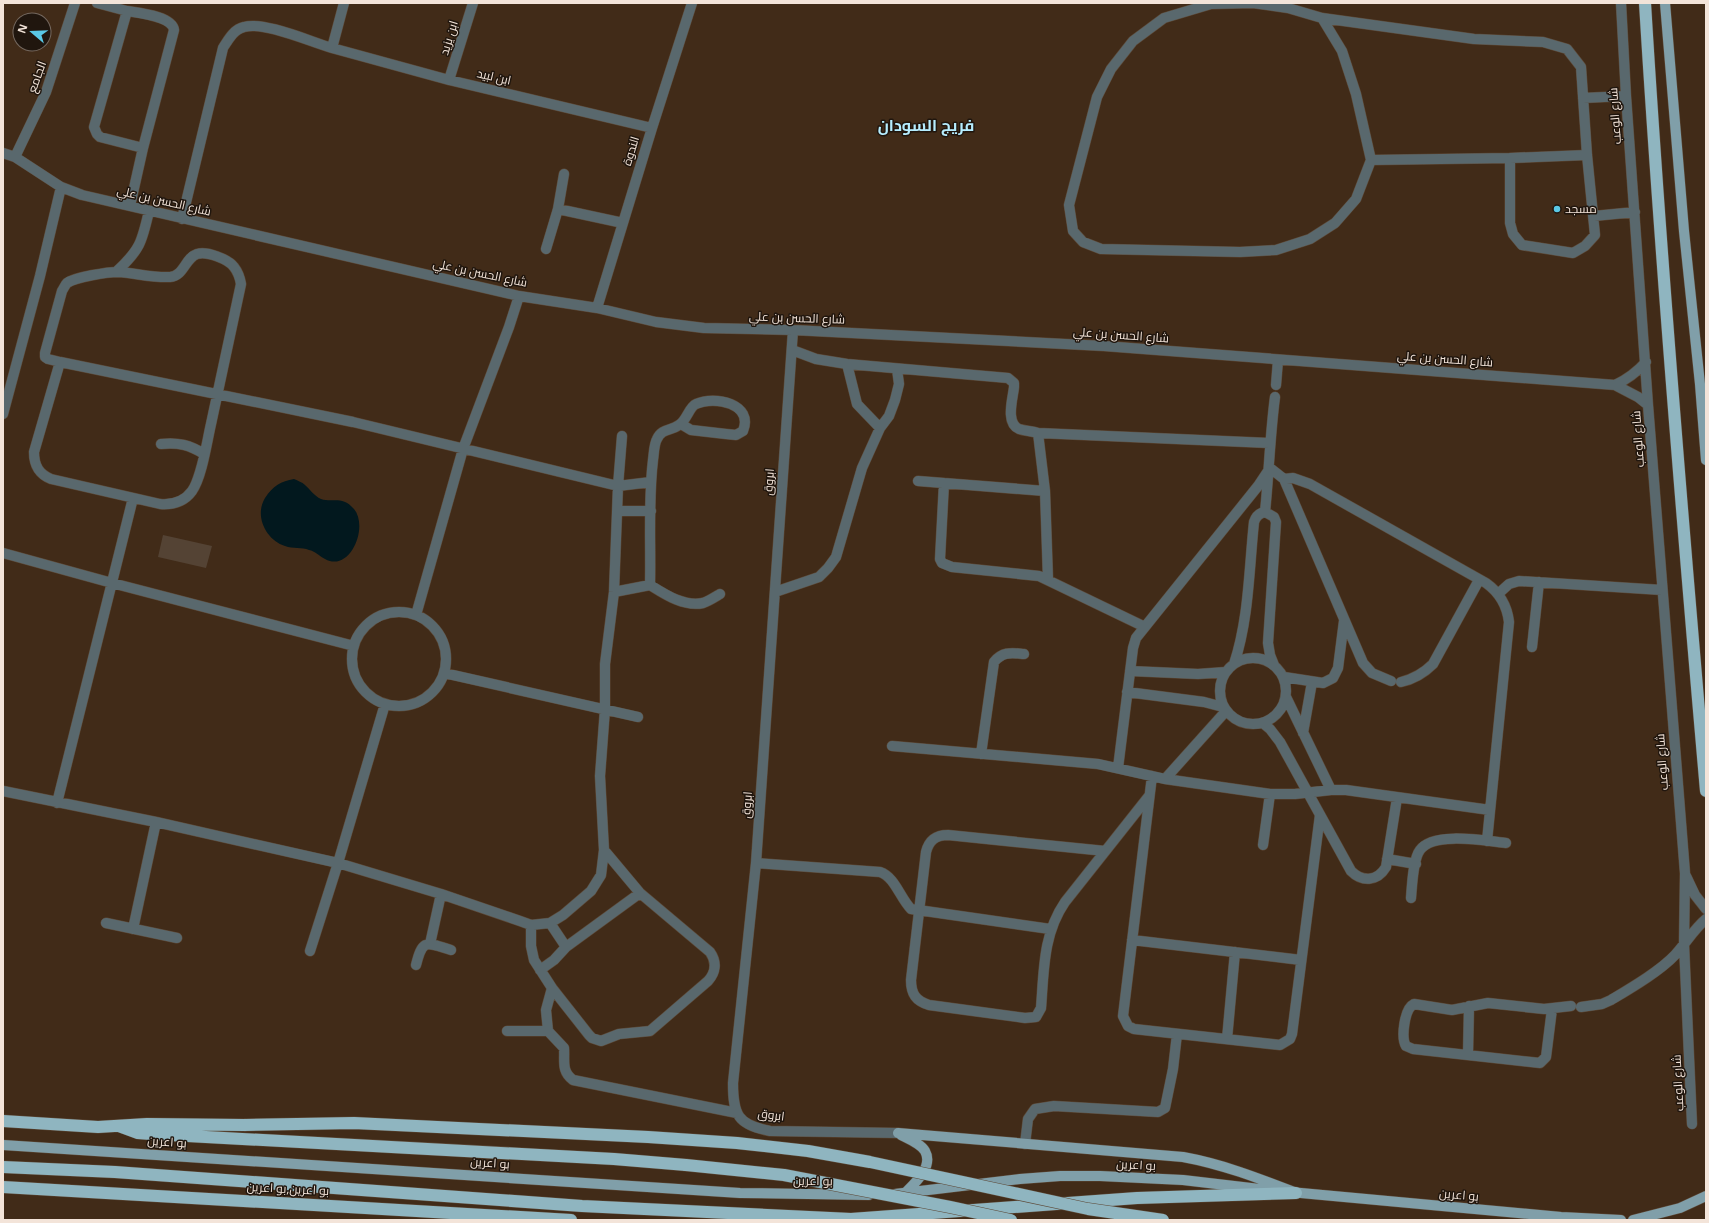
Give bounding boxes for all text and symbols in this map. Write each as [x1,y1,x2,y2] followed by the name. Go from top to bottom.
[12,12,52,52] north arrow
[435,18,462,57] street label: ابن يزيد
[14,22,31,35] text: N
[23,59,50,95] street label: الجامع
[475,64,513,89] street label: ابن لبيد
[1604,87,1625,145] street label: شارع الوعب
[878,114,974,136] district label: فريج السودان
[618,134,643,168] street label: الندوة
[115,181,213,222] street label: شارع الحسن بن علي
[1565,200,1597,217] place label: مسجد
[1552,204,1562,214] marker: مسجد
[431,254,529,293] street label: شارع الحسن بن علي
[749,307,845,330] street label: شارع الحسن بن علي
[1072,323,1170,348] street label: شارع الحسن بن علي
[1396,347,1494,372] street label: شارع الحسن بن علي
[1627,410,1648,468] street label: شارع الوعب
[759,468,778,496] street label: ابروق
[1651,733,1672,791] street label: شارع الوعب
[737,791,756,819] street label: ابروق
[1668,1054,1687,1112] street label: شارع الوعب
[757,1104,785,1125] street label: ابروق
[147,1132,187,1151] street label: بو اعرين
[470,1153,510,1172] street label: بو اعرين
[1116,1155,1156,1174] street label: بو اعرين
[793,1172,833,1189] street label: بو اعرين
[246,1178,330,1199] street label: بو اعرين,بو اعرين
[1439,1184,1480,1205] street label: بو اعرين

